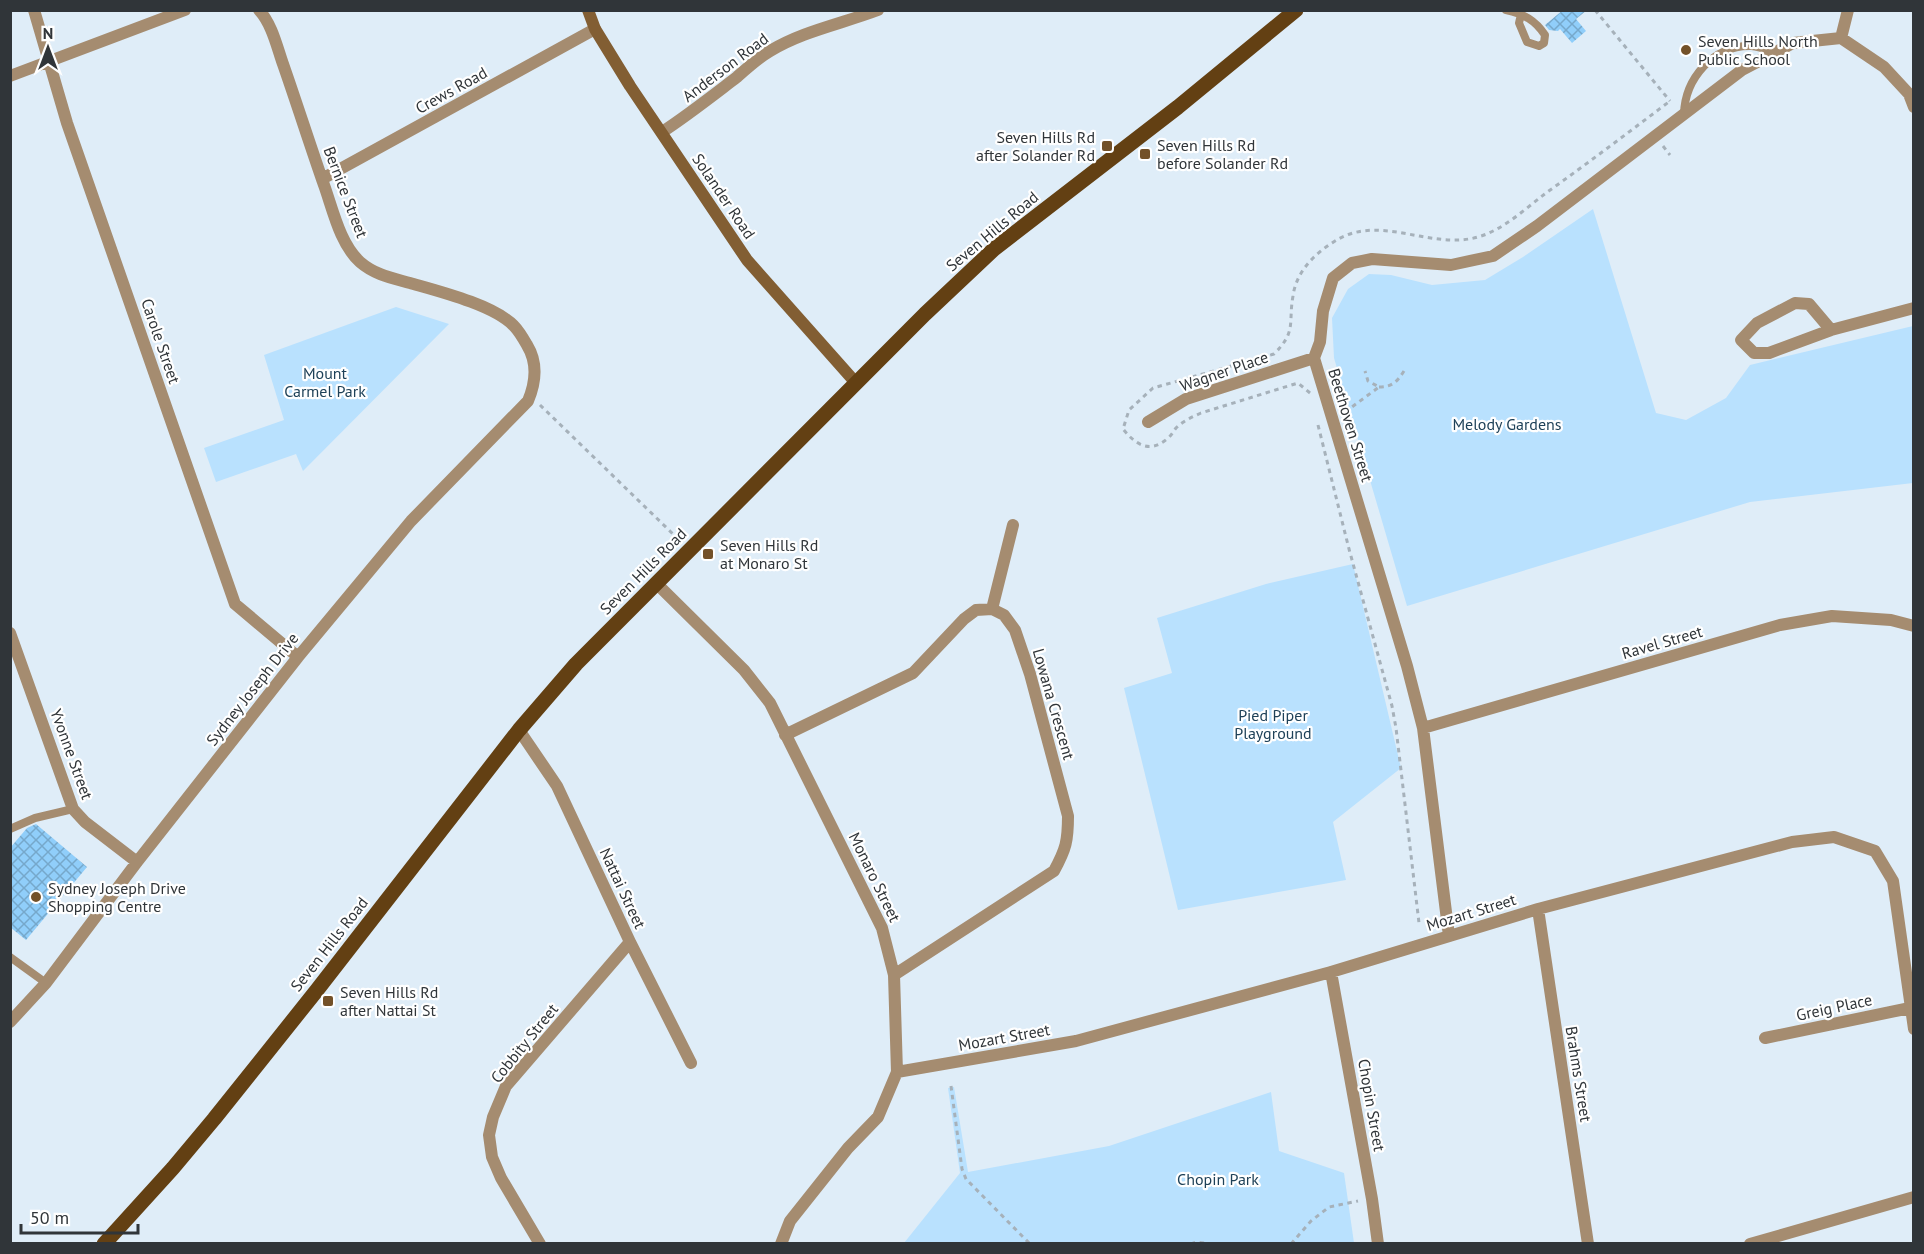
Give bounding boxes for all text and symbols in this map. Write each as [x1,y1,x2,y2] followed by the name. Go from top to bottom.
[18,18,78,78] north arrow
[43,23,53,43] text: N
[678,28,772,106] street label: Anderson Road
[1698,31,1818,69] place label: Seven Hills North Public School
[1679,43,1693,57] marker: Seven Hills North Public School
[412,62,490,118] street label: Crews Road
[976,127,1095,165] place label: Seven Hills Rd after Solander Rd
[1157,135,1288,173] place label: Seven Hills Rd before Solander Rd
[1100,139,1114,153] marker: Seven Hills Rd after Solander Rd
[319,144,373,241] street label: Bernice Street
[1138,147,1152,161] marker: Seven Hills Rd before Solander Rd
[688,149,760,243] street label: Solander Road
[942,187,1042,275] street label: Seven Hills Road
[137,296,185,387] street label: Carole Street
[1177,347,1271,395] street label: Wagner Place
[284,363,366,401] park label: Mount Carmel Park
[1324,366,1378,485] street label: Beethoven Street
[1452,414,1562,434] park label: Melody Gardens
[596,524,690,618] street label: Seven Hills Road
[720,535,818,573] place label: Seven Hills Rd at Monaro St
[701,547,715,561] marker: Seven Hills Rd at Monaro St
[1619,621,1705,663] street label: Ravel Street
[202,629,302,749] street label: Sydney Joseph Drive
[1029,646,1080,762] street label: Lowana Crescent
[1234,705,1312,743] park label: Pied Piper Playground
[46,706,98,803] street label: Yvonne Street
[845,829,906,926] street label: Monaro Street
[596,844,651,932] street label: Nattai Street
[48,878,186,916] place label: Sydney Joseph Drive Shopping Centre
[1424,889,1519,935] street label: Mozart Street
[29,890,43,904] marker: Sydney Joseph Drive Shopping Centre
[286,893,372,995] street label: Seven Hills Road
[340,982,438,1020] place label: Seven Hills Rd after Nattai St
[1794,989,1874,1025] street label: Greig Place
[321,994,335,1008] marker: Seven Hills Rd after Nattai St
[486,999,562,1087] street label: Cobbity Street
[957,1019,1052,1055] street label: Mozart Street
[1562,1025,1597,1124] street label: Brahms Street
[1354,1057,1390,1153] street label: Chopin Street
[1177,1169,1259,1189] park label: Chopin Park
[21,1197,138,1235] scale bar
[30,1206,69,1229] text: 50 m

